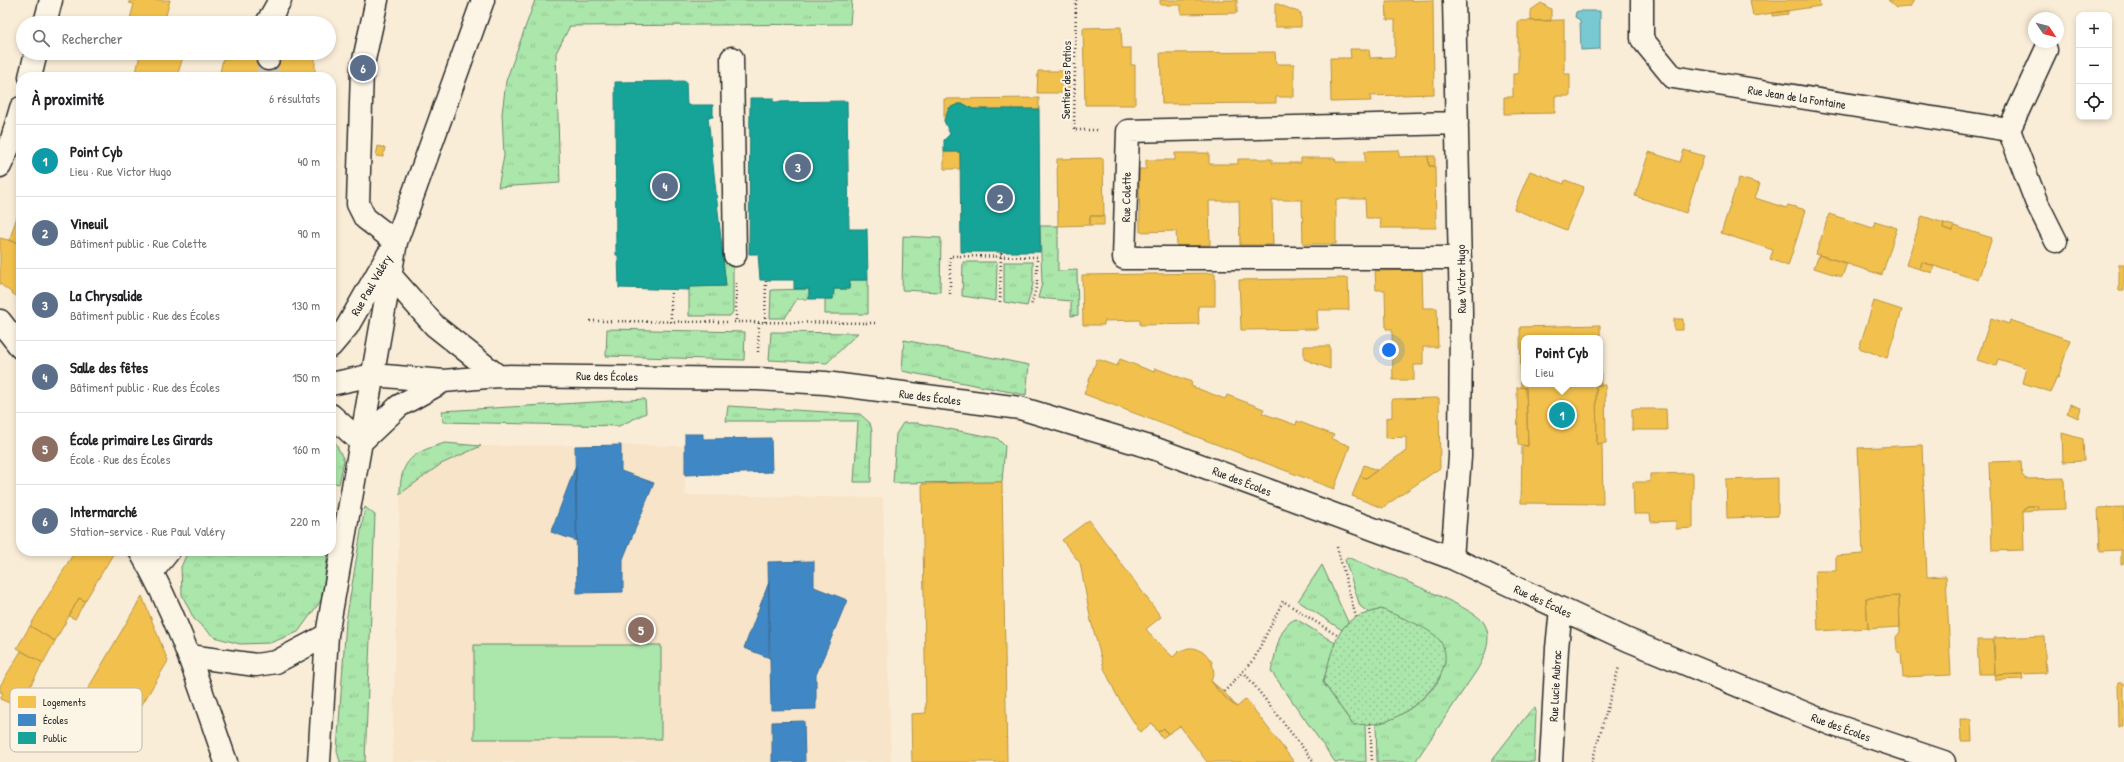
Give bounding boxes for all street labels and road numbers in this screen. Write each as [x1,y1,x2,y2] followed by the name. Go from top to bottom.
[1057,40,1075,119] street label: Sentier des Patios
[1747,81,1848,113] street label: Rue Jean de la Fontaine
[1117,172,1135,222] street label: Rue Colette
[1452,244,1470,314] street label: Rue Victor Hugo
[347,251,395,319] street label: Rue Paul Valéry
[576,367,639,385] street label: Rue des Écoles
[898,385,962,409] street label: Rue des Écoles
[1210,462,1274,500] street label: Rue des Écoles
[1511,580,1575,622] street label: Rue des Écoles
[1545,650,1565,722] street label: Rue Lucie Aubrac
[1809,708,1873,746] street label: Rue des Écoles

